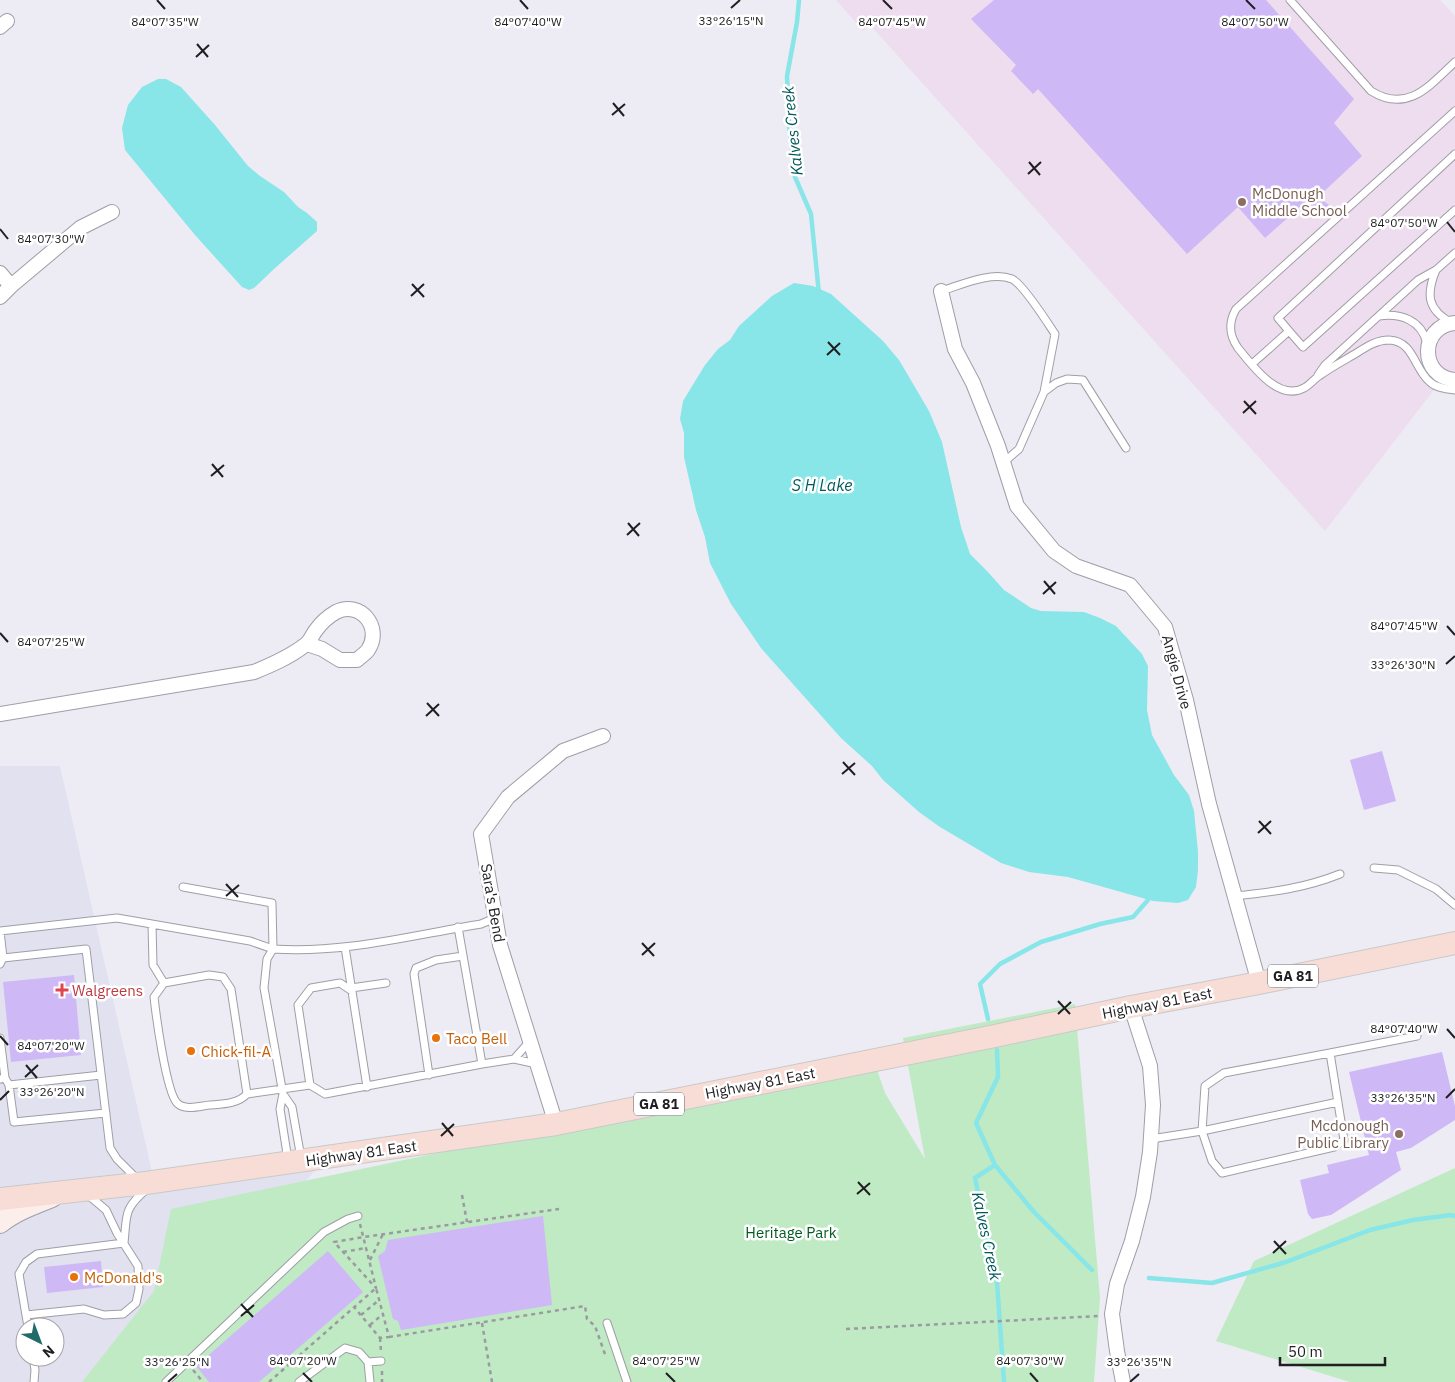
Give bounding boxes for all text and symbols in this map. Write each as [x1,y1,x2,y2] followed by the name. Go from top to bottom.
[698,13,764,28] text: 33°26'15"N
[131,14,199,29] text: 84°07'35"W
[494,14,562,29] text: 84°07'40"W
[858,14,926,29] text: 84°07'45"W
[1221,14,1289,29] text: 84°07'50"W
[777,85,807,177] water label: Kalves Creek
[1252,184,1347,220] place label: McDonugh Middle School
[1236,196,1248,208] marker: McDonugh Middle School
[1370,215,1438,230] text: 84°07'50"W
[17,231,85,246] text: 84°07'30"W
[792,475,852,495] water label: S H Lake
[1370,618,1438,633] text: 84°07'45"W
[1158,633,1196,711] street label: Angie Drive
[17,634,85,649] text: 84°07'25"W
[1370,657,1436,672] text: 33°26'30"N
[477,862,509,944] street label: Sara's Bend
[1268,964,1318,988] road number: GA 81
[72,981,143,1000] place label: Walgreens
[1100,983,1214,1023] street label: Highway 81 East
[56,984,68,996] marker: Walgreens
[1370,1021,1438,1036] text: 84°07'40"W
[446,1029,507,1048] place label: Taco Bell
[430,1032,442,1044] marker: Taco Bell
[17,1038,85,1053] text: 84°07'20"W
[201,1042,271,1061] place label: Chick-fil-A
[185,1045,197,1057] marker: Chick-fil-A
[703,1063,817,1103] street label: Highway 81 East
[19,1084,85,1099] text: 33°26'20"N
[1370,1090,1436,1105] text: 33°26'35"N
[634,1092,684,1116] road number: GA 81
[1297,1116,1390,1152] place label: Mcdonough Public Library
[1393,1128,1405,1140] marker: Mcdonough Public Library
[304,1136,418,1170] street label: Highway 81 East
[968,1190,1006,1283] water label: Kalves Creek
[745,1223,837,1242] park label: Heritage Park
[84,1268,162,1287] place label: McDonald's
[68,1271,80,1283] marker: McDonald's
[15,1317,65,1367] north arrow
[1280,1334,1385,1366] scale bar
[39,1342,58,1362] text: N
[1288,1342,1323,1361] text: 50 m
[269,1353,337,1368] text: 84°07'20"W
[632,1353,700,1368] text: 84°07'25"W
[996,1353,1064,1368] text: 84°07'30"W
[144,1354,210,1369] text: 33°26'25"N
[1106,1354,1172,1369] text: 33°26'35"N

